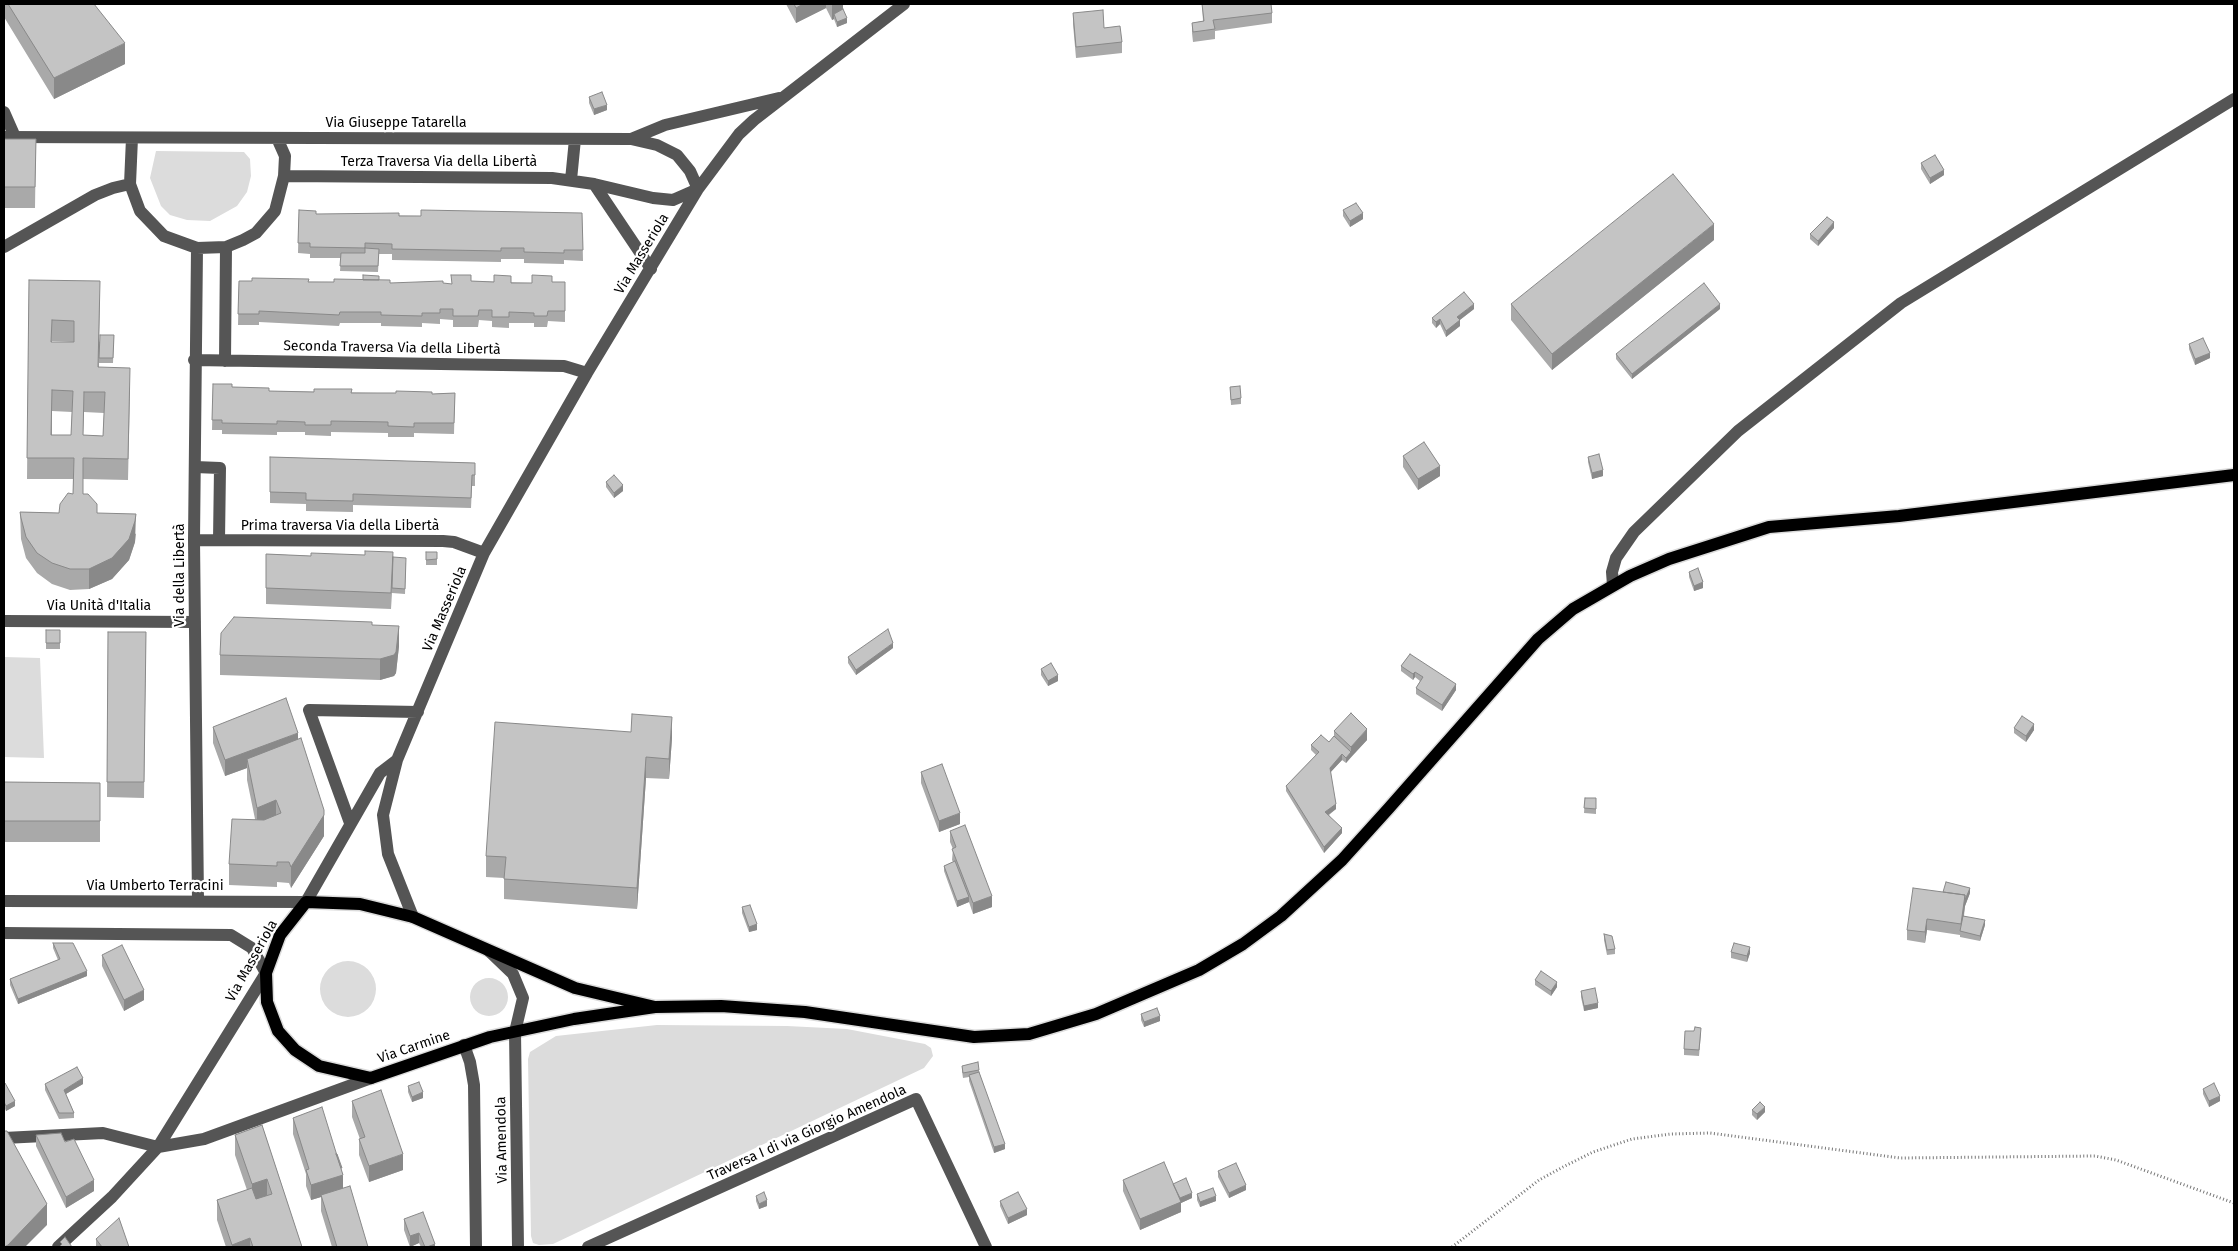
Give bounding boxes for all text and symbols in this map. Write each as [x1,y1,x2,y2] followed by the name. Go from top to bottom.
[325,115,467,131] street label: Via Giuseppe Tatarella
[341,154,537,170] street label: Terza Traversa Via della Libertà
[611,211,673,297] street label: Via Masseriola
[283,338,501,358] street label: Seconda Traversa Via della Libertà
[241,518,439,534] street label: Prima traversa Via della Libertà
[172,523,188,627] street label: Via della Libertà
[419,564,471,654] street label: Via Masseriola
[47,598,151,614] street label: Via Unità d'Italia
[86,878,224,894] street label: Via Umberto Terracini
[223,917,281,1005] street label: Via Masseriola
[376,1027,452,1067] street label: Via Carmine
[705,1081,909,1185] street label: Traversa I di via Giorgio Amendola
[493,1096,511,1184] street label: Via Amendola

